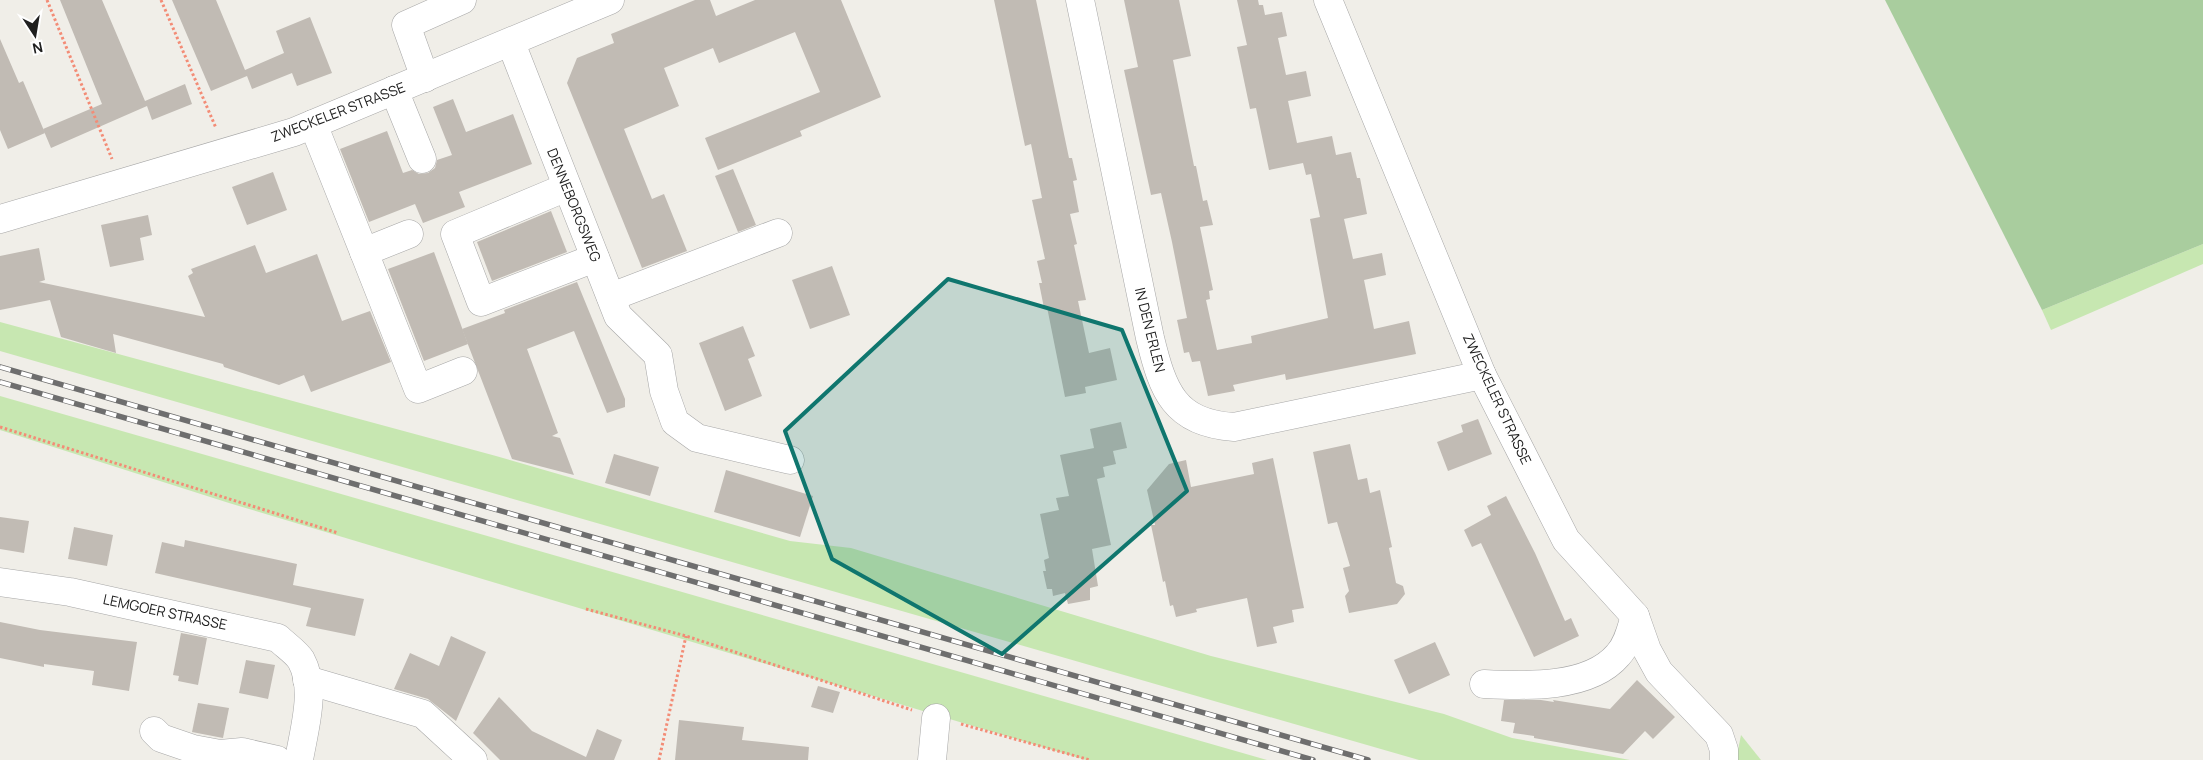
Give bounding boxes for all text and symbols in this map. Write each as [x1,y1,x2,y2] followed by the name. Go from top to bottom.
[10,10,60,60] north arrow
[31,38,45,59] text: N
[268,77,408,146] street label: ZWECKELER STRASSE
[543,145,606,264] street label: DENNEBORGSWEG
[1131,285,1170,374] street label: IN DEN ERLEN
[1459,330,1536,467] street label: ZWECKELER STRASSE
[101,589,229,634] street label: LEMGOER STRASSE

